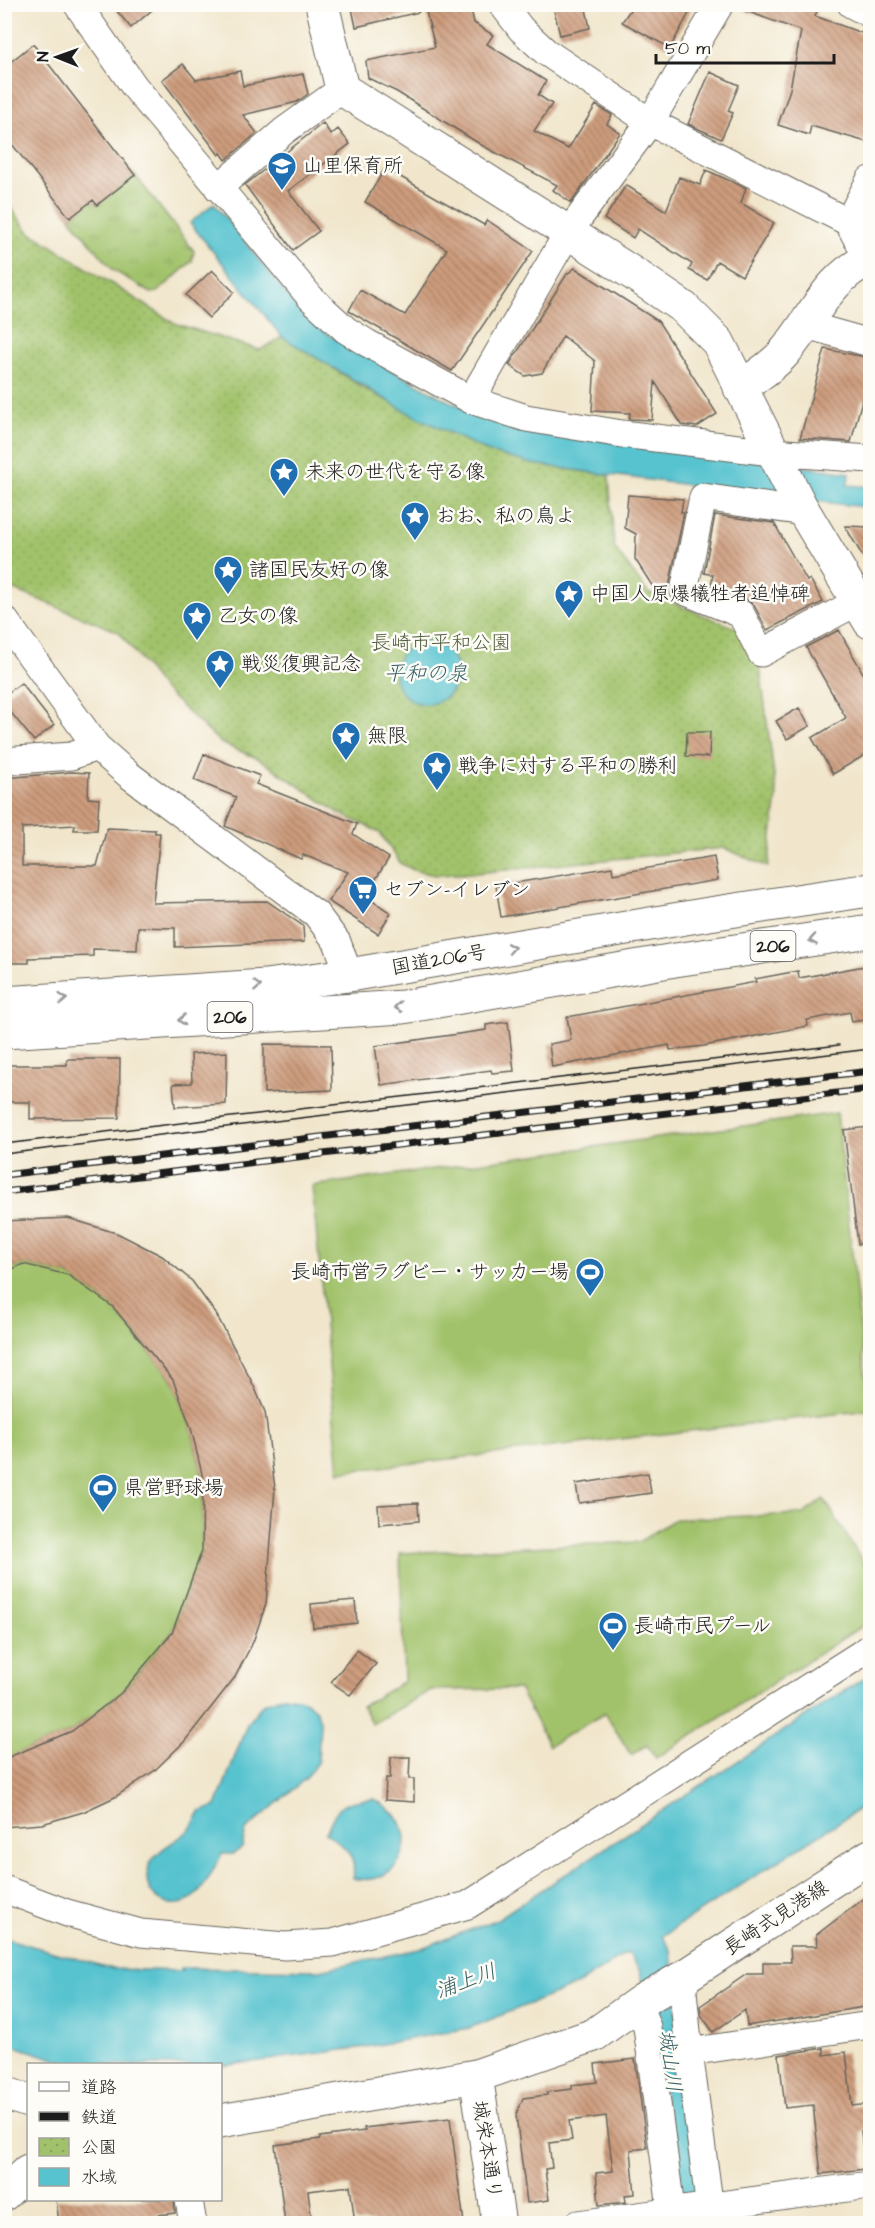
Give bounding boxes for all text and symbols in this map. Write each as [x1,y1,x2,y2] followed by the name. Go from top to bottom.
[27,27,87,87] north arrow
[656,27,834,65] scale bar
[665,36,710,61] text: 50 m
[32,52,54,62] text: N
[266,150,298,192] school or university icon: 山里保育所
[303,152,403,180] place label: 山里保育所
[268,456,300,498] place icon: 未来の世代を守る像
[305,458,485,486] place label: 未来の世代を守る像
[399,500,431,542] place icon: おお、私の鳥よ
[436,502,575,530] place label: おお、私の鳥よ
[212,554,244,596] place icon: 諸国民友好の像
[249,556,389,584] place label: 諸国民友好の像
[553,578,585,620] place icon: 中国人原爆犧牲者追悼碑
[590,580,810,608] place label: 中国人原爆犧牲者追悼碑
[181,600,213,642] place icon: 乙女の像
[218,602,298,630] place label: 乙女の像
[371,629,511,657] park label: 長崎市平和公園
[204,648,236,690] place icon: 戦災復興記念
[241,650,361,678] place label: 戦災復興記念
[384,659,468,688] water label: 平和の泉
[330,720,362,762] place icon: 無限
[367,722,407,750] place label: 無限
[421,750,453,792] place icon: 戦争に対する平和の勝利
[458,752,678,780] place label: 戦争に対する平和の勝利
[347,874,379,916] supermarket icon: セブン-イレブン
[384,876,530,904] place label: セブン-イレブン
[750,931,796,961] road number: 206
[808,933,817,945] one-way arrow
[389,938,489,982] street label: 国道206号
[505,942,515,955] one-way arrow
[253,980,262,993] one-way arrow
[58,992,67,1005] one-way arrow
[393,1000,402,1013] one-way arrow
[208,1002,252,1032] road number: 206
[177,1013,187,1026] one-way arrow
[574,1256,606,1298] sports icon: 長崎市営ラグビー・サッカー場
[291,1258,569,1286] place label: 長崎市営ラグビー・サッカー場
[87,1472,119,1514] sports icon: 県営野球場
[124,1474,224,1502] place label: 県営野球場
[597,1610,629,1652] sports icon: 長崎市民プール
[634,1612,772,1640] place label: 長崎市民プール
[718,1874,834,1962] street label: 長崎式見港線
[431,1957,501,2005] water label: 浦上川
[651,2028,689,2094] water label: 城山川
[27,2063,222,2201] legend
[81,2075,117,2100] text: 道路
[465,2098,509,2202] street label: 城栄本通り
[81,2105,117,2130] text: 鉄道
[81,2135,117,2160] text: 公園
[81,2165,117,2190] text: 水域

